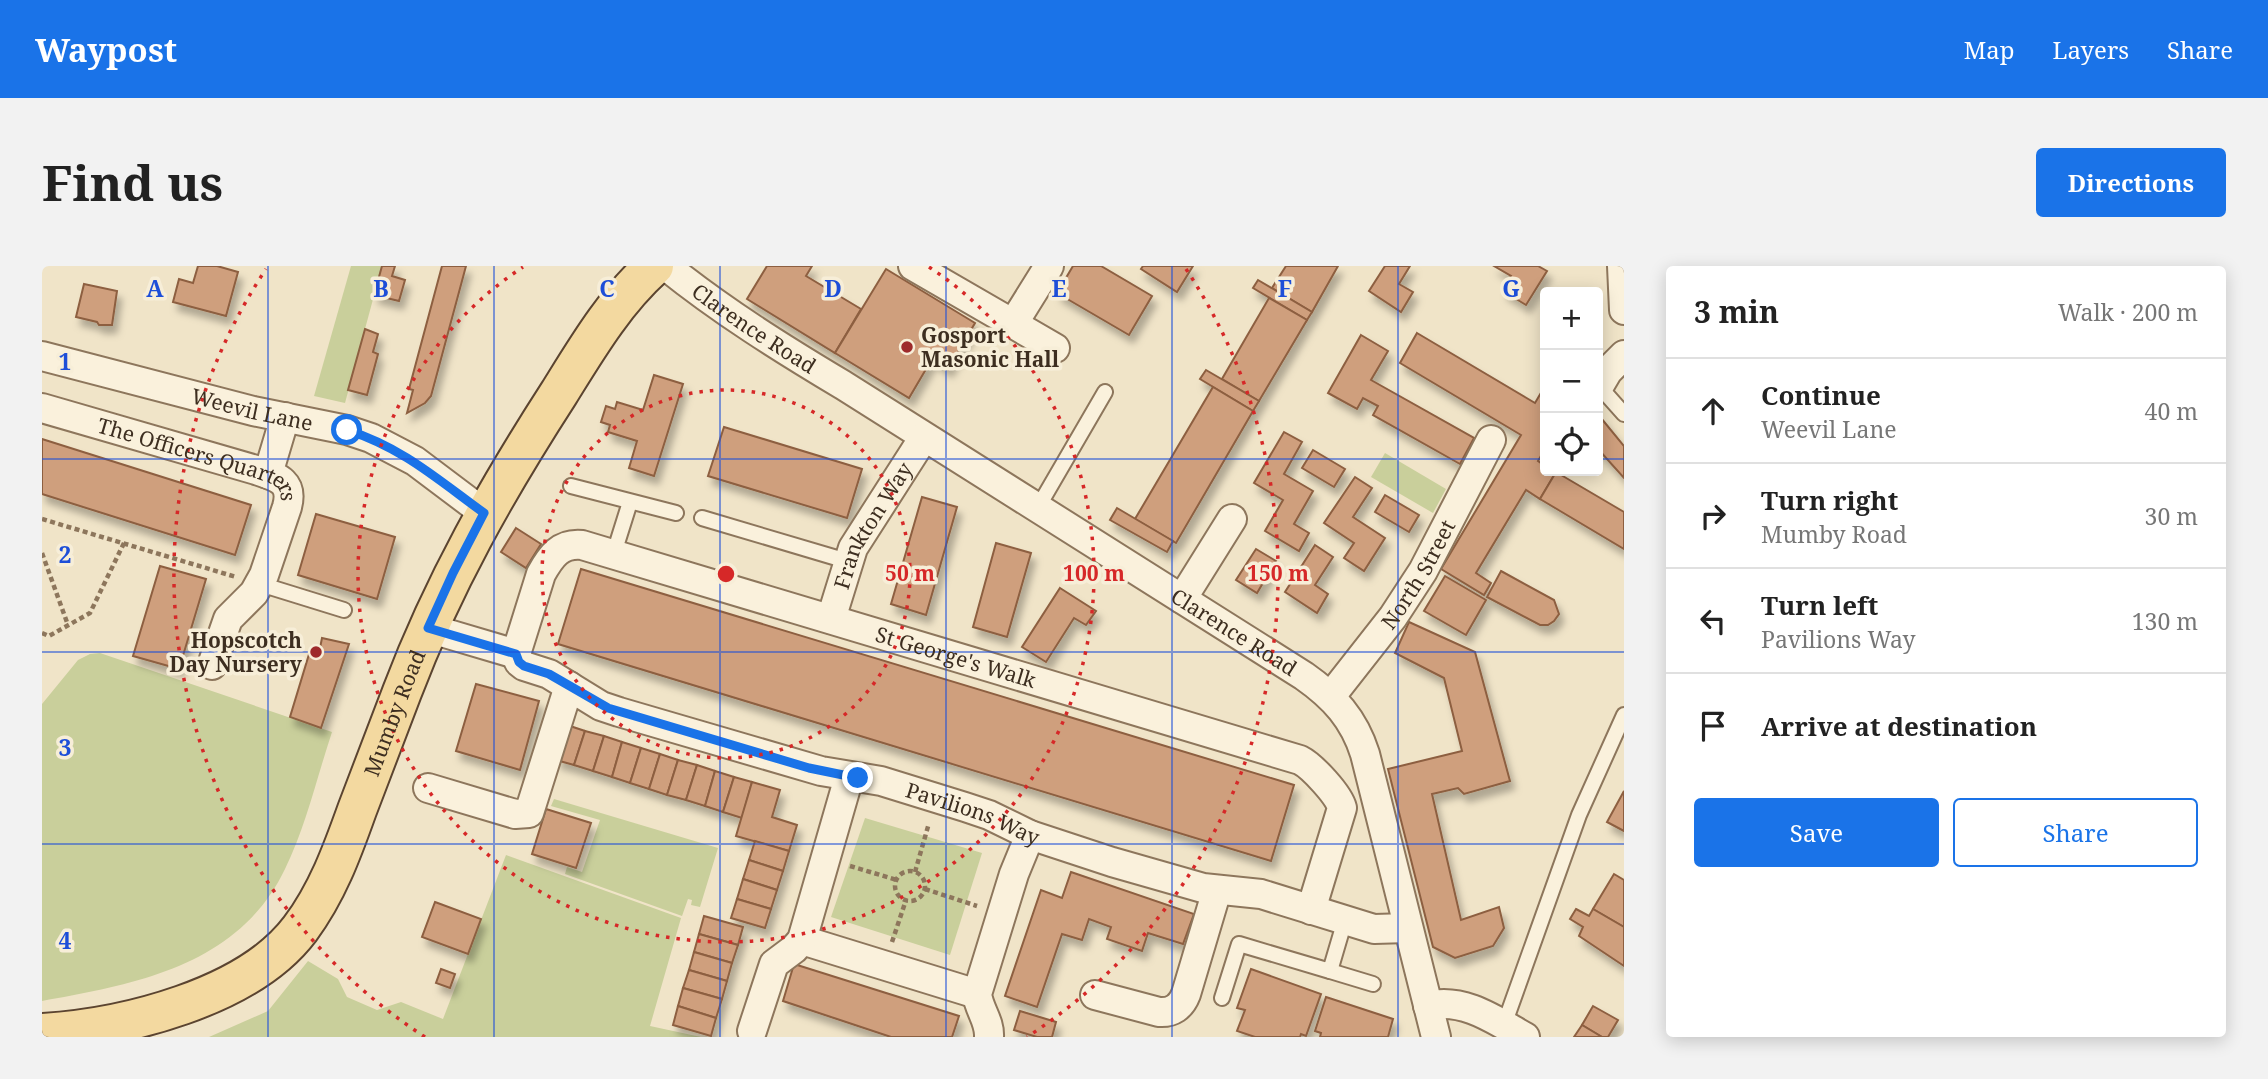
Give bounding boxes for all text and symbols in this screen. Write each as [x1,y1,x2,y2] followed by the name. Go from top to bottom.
[35,27,177,72] text: Waypost
[1964,33,2015,66] text: Map
[2053,33,2129,66] text: Layers
[2167,33,2233,66] text: Share
[2036,148,2226,217] button: Directions
[42,149,223,215] text: Find us
[146,272,164,304] text: A
[373,272,389,304] text: B
[599,272,615,304] text: C
[824,272,842,304] text: D
[1051,272,1067,304] text: E
[1278,272,1292,304] text: F
[1502,272,1520,304] text: G
[686,277,822,380] street label: Clarence Road
[1540,287,1603,476] map controls
[1540,287,1603,350] button: +
[1694,291,1779,332] text: 3 min
[2058,296,2198,328] text: Walk · 200 m
[921,321,1060,373] place label: Gosport Masonic Hall
[899,339,915,355] marker: Gosport Masonic Hall
[59,345,72,377] text: 1
[1540,350,1603,413] button: −
[1761,377,1881,413] text: Continue
[189,382,315,437] street label: Weevil Lane
[1694,392,1732,430] icon: ahead
[2145,395,2198,427] text: 40 m
[94,411,303,502] street label: The Officers Quarters
[1540,413,1603,476] button: locate
[1761,413,1897,445] text: Weevil Lane
[331,414,362,445] route start
[827,456,919,593] street label: Frankton Way
[1761,482,1898,518] text: Turn right
[1694,497,1732,535] icon: right
[2145,500,2198,532] text: 30 m
[1375,515,1461,635] street label: North Street
[1761,518,1907,550] text: Mumby Road
[59,538,72,570] text: 2
[885,559,935,587] text: 50 m
[1063,559,1125,587] text: 100 m
[1247,559,1309,587] text: 150 m
[714,562,738,586] centre of rings
[1166,582,1302,682] street label: Clarence Road
[1761,587,1878,623] text: Turn left
[1694,602,1732,640] icon: left
[2132,605,2198,637] text: 130 m
[872,620,1040,694] street label: St George's Walk
[1761,623,1915,655] text: Pavilions Way
[169,626,303,678] place label: Hopscotch Day Nursery
[308,644,324,660] marker: Hopscotch Day Nursery
[357,645,431,780] street label: Mumby Road
[1694,707,1732,745] icon: arrive
[1761,708,2037,744] text: Arrive at destination
[59,731,72,763] text: 3
[842,762,873,793] route end
[903,776,1043,851] street label: Pavilions Way
[1694,798,1939,867] button: Save
[1953,798,2198,867] button: Share
[59,924,72,956] text: 4

